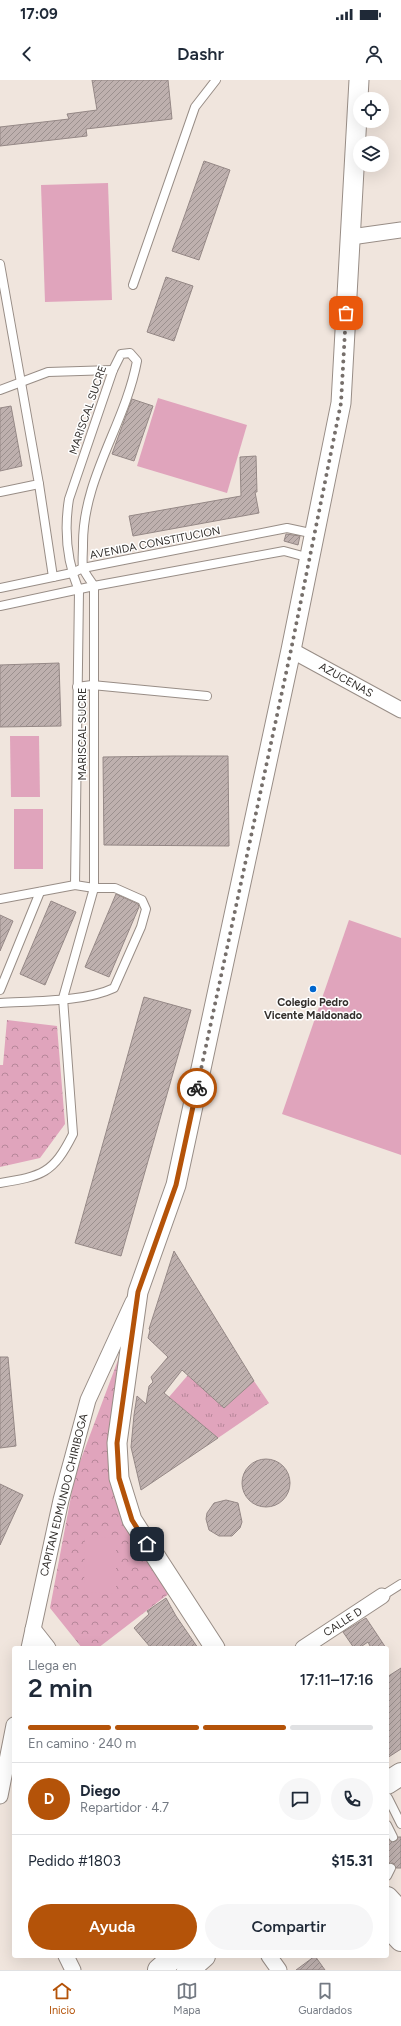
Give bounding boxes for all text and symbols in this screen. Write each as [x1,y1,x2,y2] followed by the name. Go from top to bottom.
[20,5,58,23] text: 17:09
[16,43,38,65] icon: back
[177,43,224,65] text: Dashr
[363,43,385,65] icon: person
[353,92,389,172] map controls
[353,92,389,128] button: locate
[353,136,389,172] button: layers
[329,296,363,330] pin
[335,302,357,324] icon: bag
[67,364,109,456] street label: MARISCAL SUCRE
[89,524,221,562] street label: AVENIDA CONSTITUCION
[317,660,375,700] street label: AZUCENAS
[76,687,89,781] street label: MARISCAL SUCRE
[308,984,318,994] marker: Colegio Pedro Vicente Maldonado
[264,996,363,1022] place label: Colegio Pedro Vicente Maldonado
[177,1068,217,1108] courier
[186,1077,208,1099] icon: bike
[37,1412,91,1578] street label: CAPITAN EDMUNDO CHIRIBOGA
[130,1527,164,1561] pin
[136,1533,158,1555] icon: home
[321,1604,365,1639] street label: CALLE D
[28,1658,77,1673] text: Llega en
[300,1671,373,1689] text: 17:11–17:16
[28,1672,93,1704] text: 2 min
[28,1736,136,1751] text: En camino · 240 m
[279,1778,321,1820] button: chat
[331,1778,373,1820] button: phone
[80,1782,120,1800] text: Diego
[44,1790,54,1808] text: D
[80,1800,169,1815] text: Repartidor · 4.7
[28,1852,121,1870] text: Pedido #1803
[331,1852,373,1870] text: $15.31
[28,1904,197,1950] button: Ayuda
[205,1904,373,1950] button: Compartir
[49,1980,75,2017] tab: Inicio
[173,1980,200,2017] tab: Mapa
[298,1980,352,2017] tab: Guardados

